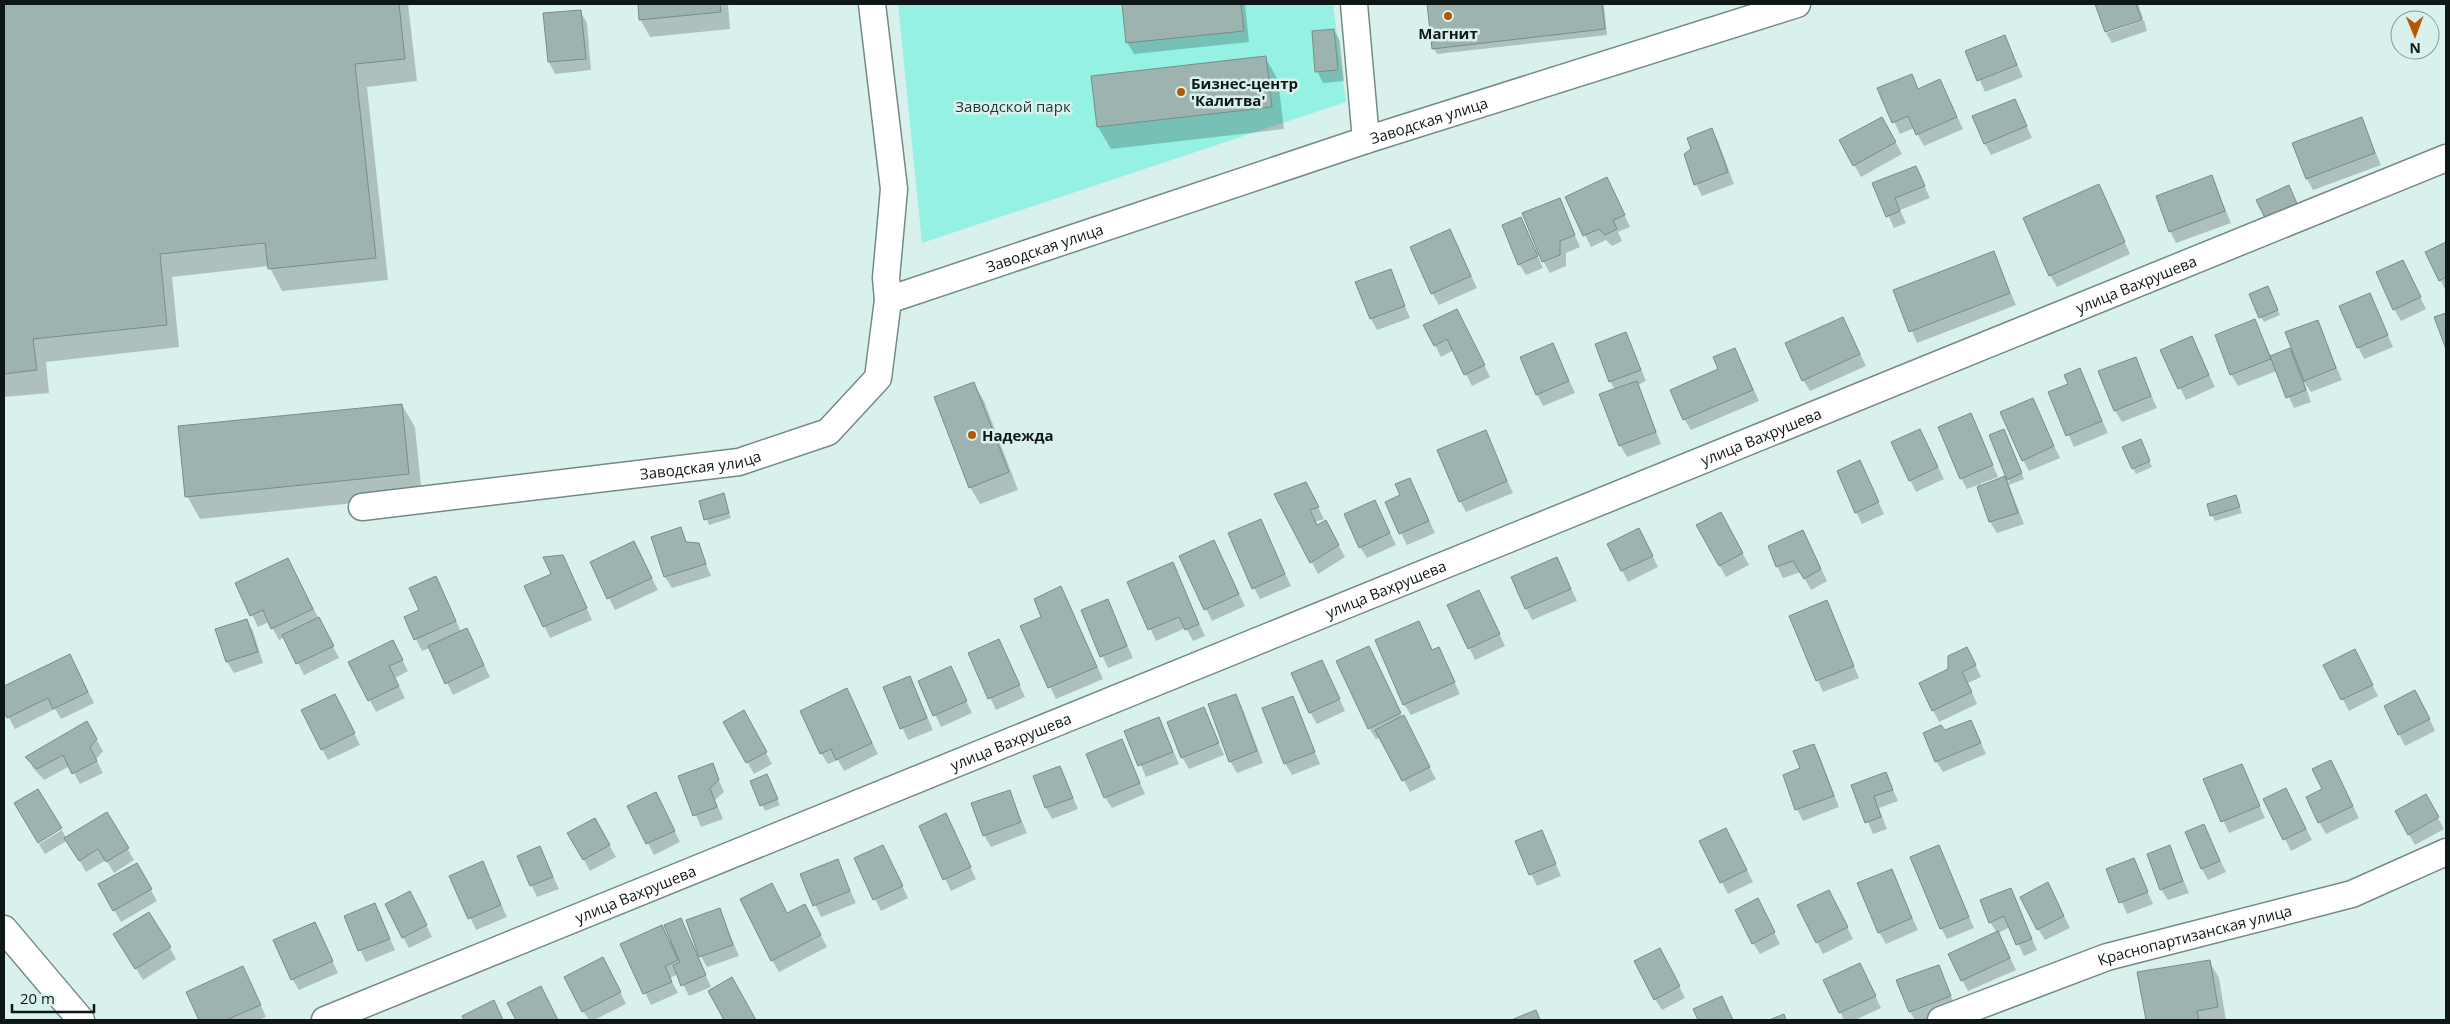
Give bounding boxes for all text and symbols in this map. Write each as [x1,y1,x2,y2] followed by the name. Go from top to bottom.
[1442,10,1454,22] marker: Магнит
[2390,10,2440,60] north arrow
[1418,23,1478,43] place label: Магнит
[2409,39,2421,58] text: N
[1191,73,1298,110] place label: Бизнес-центр 'Калитва'
[1175,86,1187,98] marker: Бизнес-центр 'Калитва'
[1368,92,1490,148] street label: Заводская улица
[955,96,1071,116] park label: Заводской парк
[983,219,1106,277] street label: Заводская улица
[2073,250,2200,317] street label: улица Вахрушева
[1698,403,1824,470] street label: улица Вахрушева
[982,425,1053,445] place label: Надежда
[966,429,978,441] marker: Надежда
[639,445,763,484] street label: Заводская улица
[1322,555,1449,622] street label: улица Вахрушева
[947,708,1074,775] street label: улица Вахрушева
[572,860,699,927] street label: улица Вахрушева
[2095,900,2294,970] street label: Краснопартизанская улица
[12,982,95,1014] scale bar
[20,988,55,1008] text: 20 m

